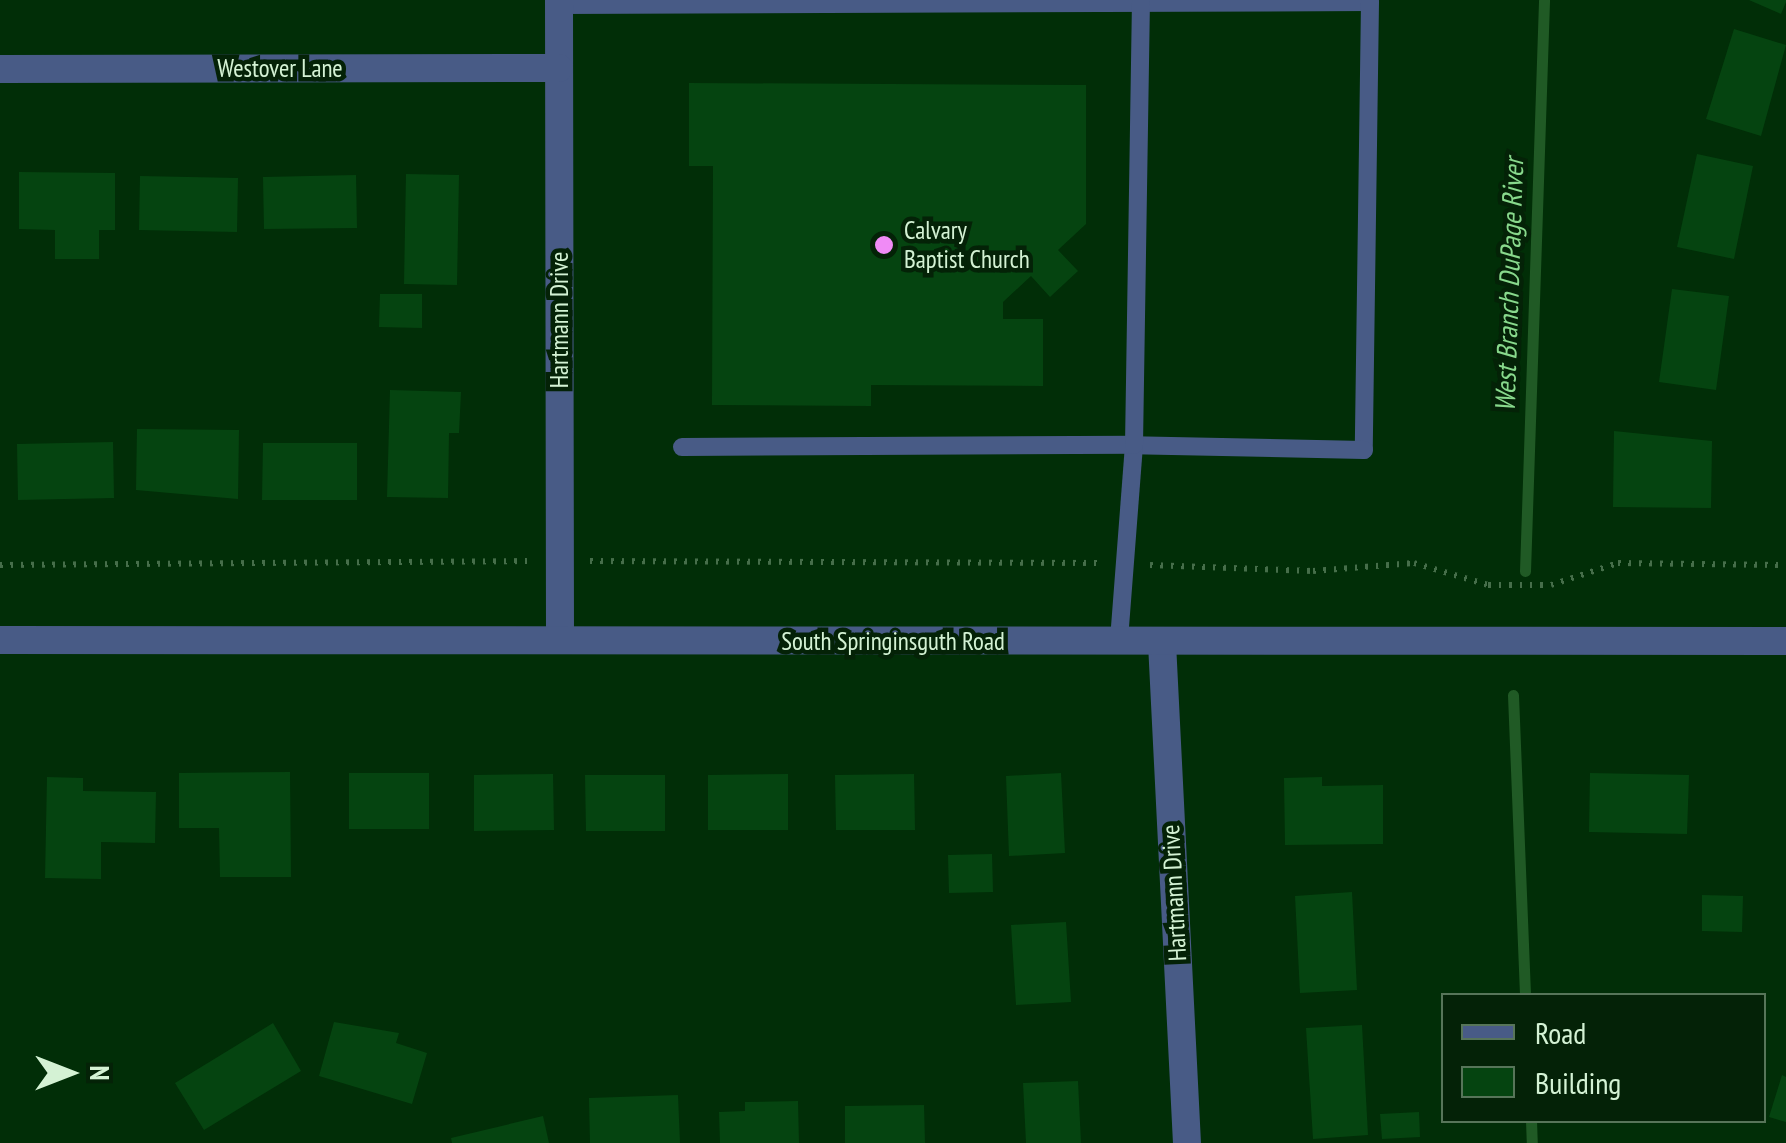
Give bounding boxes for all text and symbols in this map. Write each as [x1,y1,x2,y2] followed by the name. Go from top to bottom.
[217,53,343,83] street label: Westover Lane
[1488,157,1530,413] water label: West Branch DuPage River
[904,216,1030,275] place label: Calvary Baptist Church
[873,234,895,256] marker: Calvary Baptist Church
[544,252,574,388] street label: Hartmann Drive
[781,626,1005,656] street label: South Springinsguth Road
[1155,824,1193,962] street label: Hartmann Drive
[1441,993,1766,1123] legend
[1535,1013,1586,1052] text: Road
[20,1023,120,1123] north arrow
[1535,1063,1621,1102] text: Building
[82,1065,119,1081] text: N

